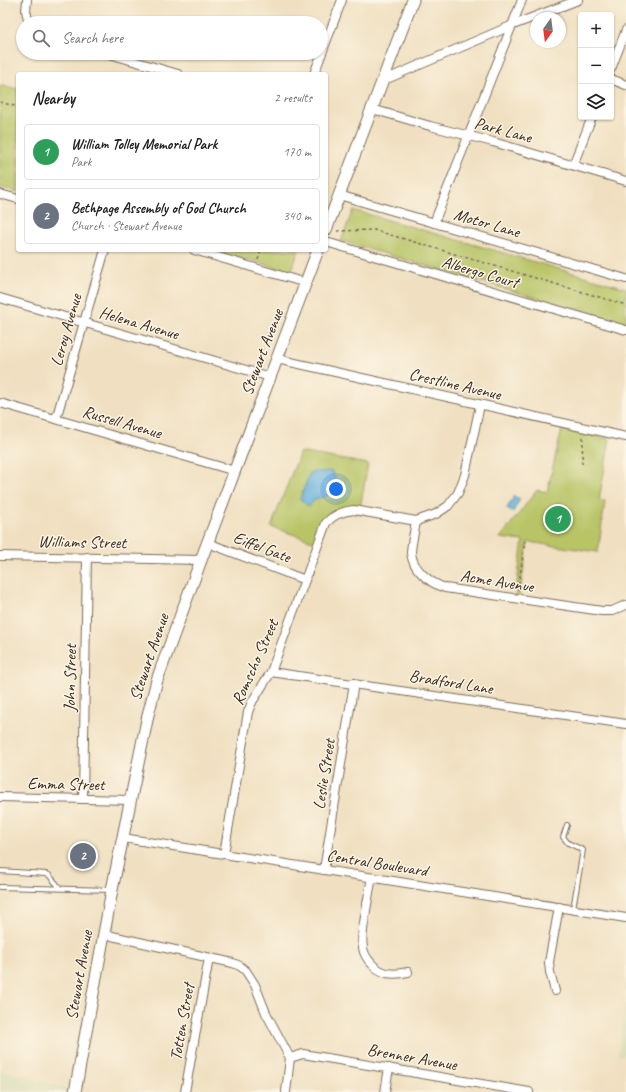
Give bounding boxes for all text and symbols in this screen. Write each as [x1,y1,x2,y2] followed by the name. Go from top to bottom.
[530,12,566,48] north arrow
[578,12,614,120] map controls
[578,12,614,48] button: +
[16,16,328,60] search box
[30,27,52,49] icon: search
[62,29,123,48] text: Search here
[578,48,614,84] button: −
[578,84,614,120] button: layers
[32,88,75,109] text: Nearby
[274,90,312,106] text: 2 results
[472,112,535,148] street label: Park Lane
[71,135,217,154] text: William Tolley Memorial Park
[43,144,49,160] text: 1
[283,144,311,160] text: 170 m
[71,154,92,170] text: Park
[71,199,246,218] text: Bethpage Assembly of God Church
[452,204,524,243] street label: Motor Lane
[43,208,49,224] text: 2
[283,208,311,224] text: 340 m
[71,218,181,234] text: Church · Stewart Avenue
[439,251,523,294] street label: Albergo Court
[46,290,87,368] street label: Leroy Avenue
[97,302,183,345] street label: Helena Avenue
[236,305,289,398] street label: Stewart Avenue
[407,363,504,405] street label: Crestline Avenue
[80,401,165,444] street label: Russell Avenue
[326,479,346,499] your location
[545,504,571,534] pin: 1
[230,527,295,568] street label: Eiffel Gate
[38,531,129,553] street label: Williams Street
[459,565,537,597] street label: Acme Avenue
[124,609,174,703] street label: Stewart Avenue
[227,614,284,708] street label: Romscho Street
[59,642,81,713] street label: John Street
[408,665,496,699] street label: Bradford Lane
[308,735,340,811] street label: Leslie Street
[27,773,107,795] street label: Emma Street
[70,841,96,871] pin: 2
[325,845,432,882] street label: Central Boulevard
[61,927,97,1021] street label: Stewart Avenue
[165,980,200,1062] street label: Totten Street
[366,1039,460,1075] street label: Brenner Avenue

